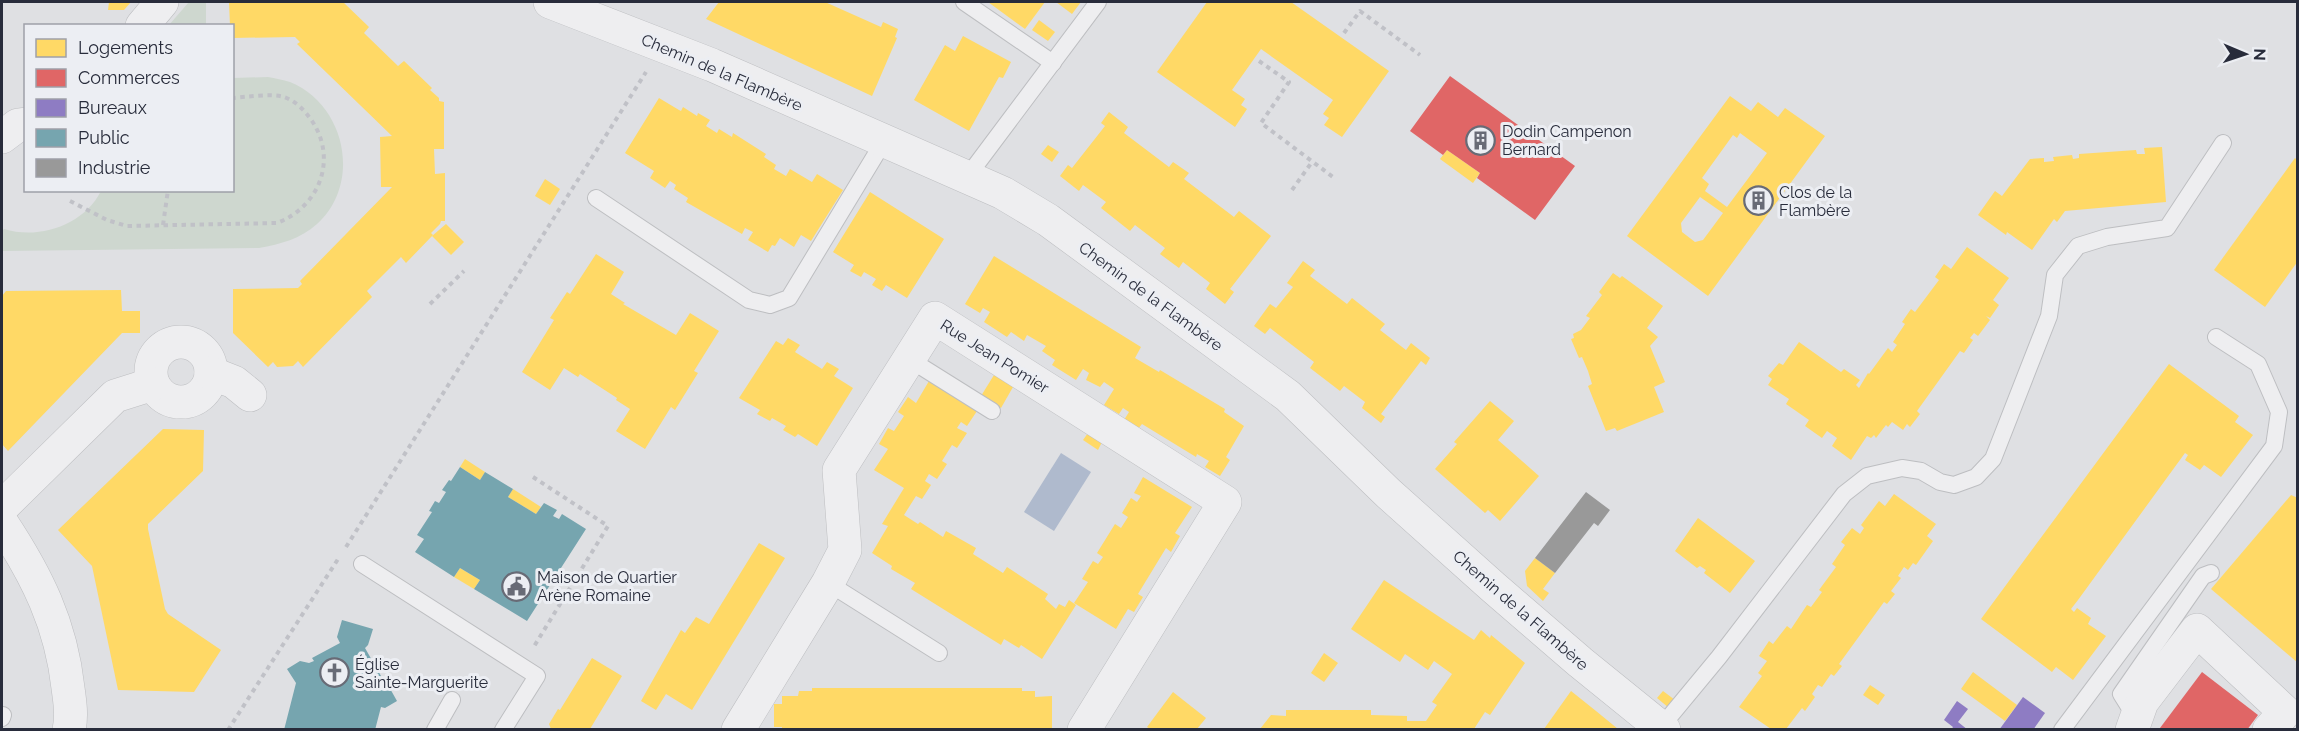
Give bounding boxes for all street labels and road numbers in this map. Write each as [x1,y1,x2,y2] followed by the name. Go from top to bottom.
[638,30,805,115] street label: Chemin de la Flambère
[1075,238,1226,355] street label: Chemin de la Flambère
[937,315,1053,398] street label: Rue Jean Pomier
[1449,546,1592,674] street label: Chemin de la Flambère

